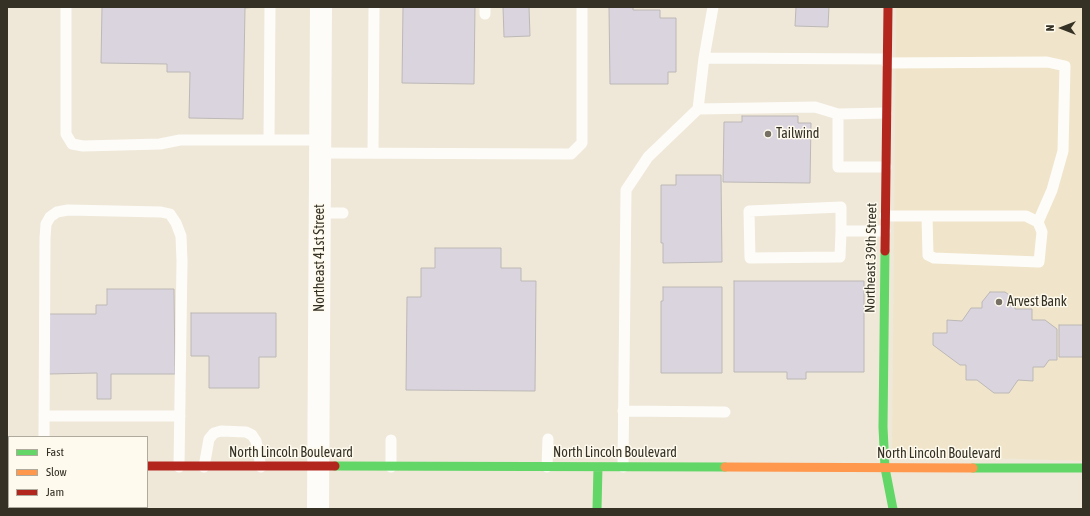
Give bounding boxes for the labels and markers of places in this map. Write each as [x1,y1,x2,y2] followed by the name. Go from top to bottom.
[776,126,819,142] place label: Tailwind
[763,129,773,139] marker: Tailwind
[1007,294,1067,310] place label: Arvest Bank
[994,297,1004,307] marker: Arvest Bank

